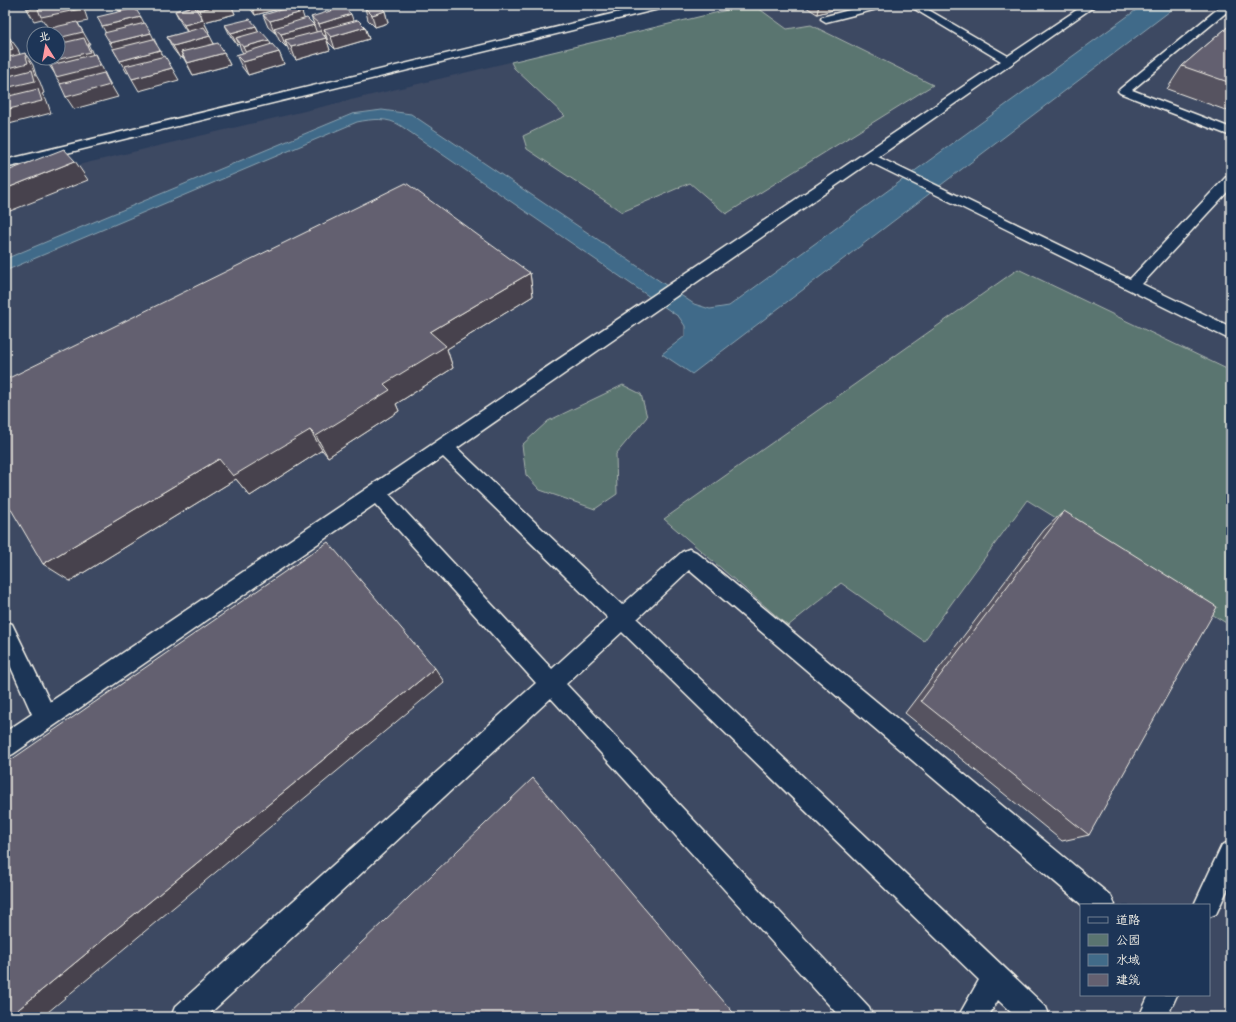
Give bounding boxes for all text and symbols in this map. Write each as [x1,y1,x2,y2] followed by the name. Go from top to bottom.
[26,26,66,66] north arrow
[37,26,51,47] text: 北
[1080,904,1210,996] legend
[1116,909,1140,931] text: 道路
[1116,929,1140,951] text: 公园
[1116,949,1140,971] text: 水域
[1116,969,1140,991] text: 建筑

